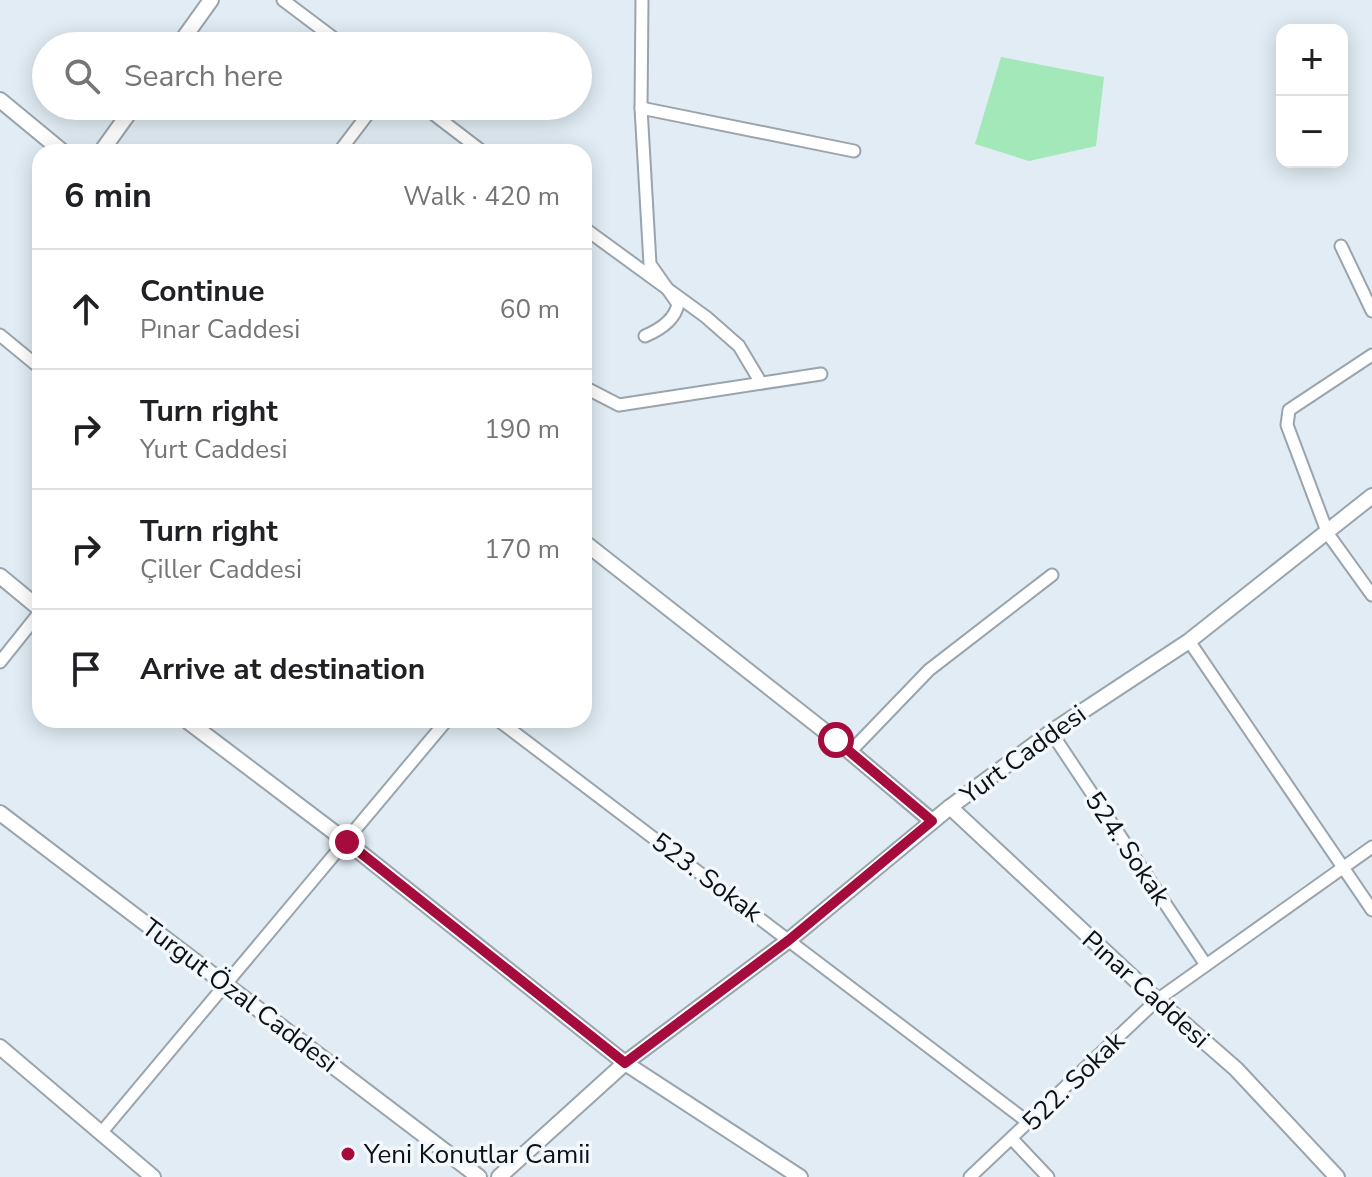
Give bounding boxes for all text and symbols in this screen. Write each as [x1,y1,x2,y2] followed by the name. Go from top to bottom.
[1276,24,1348,168] map controls
[1276,24,1348,96] button: +
[32,32,592,120] search box
[60,54,104,98] icon: search
[124,56,283,97] text: Search here
[1276,96,1348,168] button: −
[64,173,152,219] text: 6 min
[403,179,560,214] text: Walk · 420 m
[140,271,265,312] text: Continue
[64,287,108,331] icon: ahead
[500,292,560,327] text: 60 m
[140,312,300,347] text: Pınar Caddesi
[140,391,278,432] text: Turn right
[64,407,108,451] icon: right
[484,412,560,447] text: 190 m
[140,432,288,467] text: Yurt Caddesi
[140,511,278,552] text: Turn right
[64,527,108,571] icon: right
[484,532,560,567] text: 170 m
[140,552,302,587] text: Çiller Caddesi
[64,647,108,691] icon: arrive
[140,649,425,690] text: Arrive at destination
[953,697,1093,813] street label: Yurt Caddesi
[818,722,854,758] route start
[1077,785,1179,913] street label: 524. Sokak
[329,824,365,860] route end
[644,824,770,931] street label: 523. Sokak
[135,910,345,1081] street label: Turgut Özal Caddesi
[1074,923,1217,1056] street label: Pınar Caddesi
[1015,1023,1133,1139] street label: 522. Sokak
[363,1137,590,1172] place label: Yeni Konutlar Camii
[339,1145,357,1163] marker: Yeni Konutlar Camii

